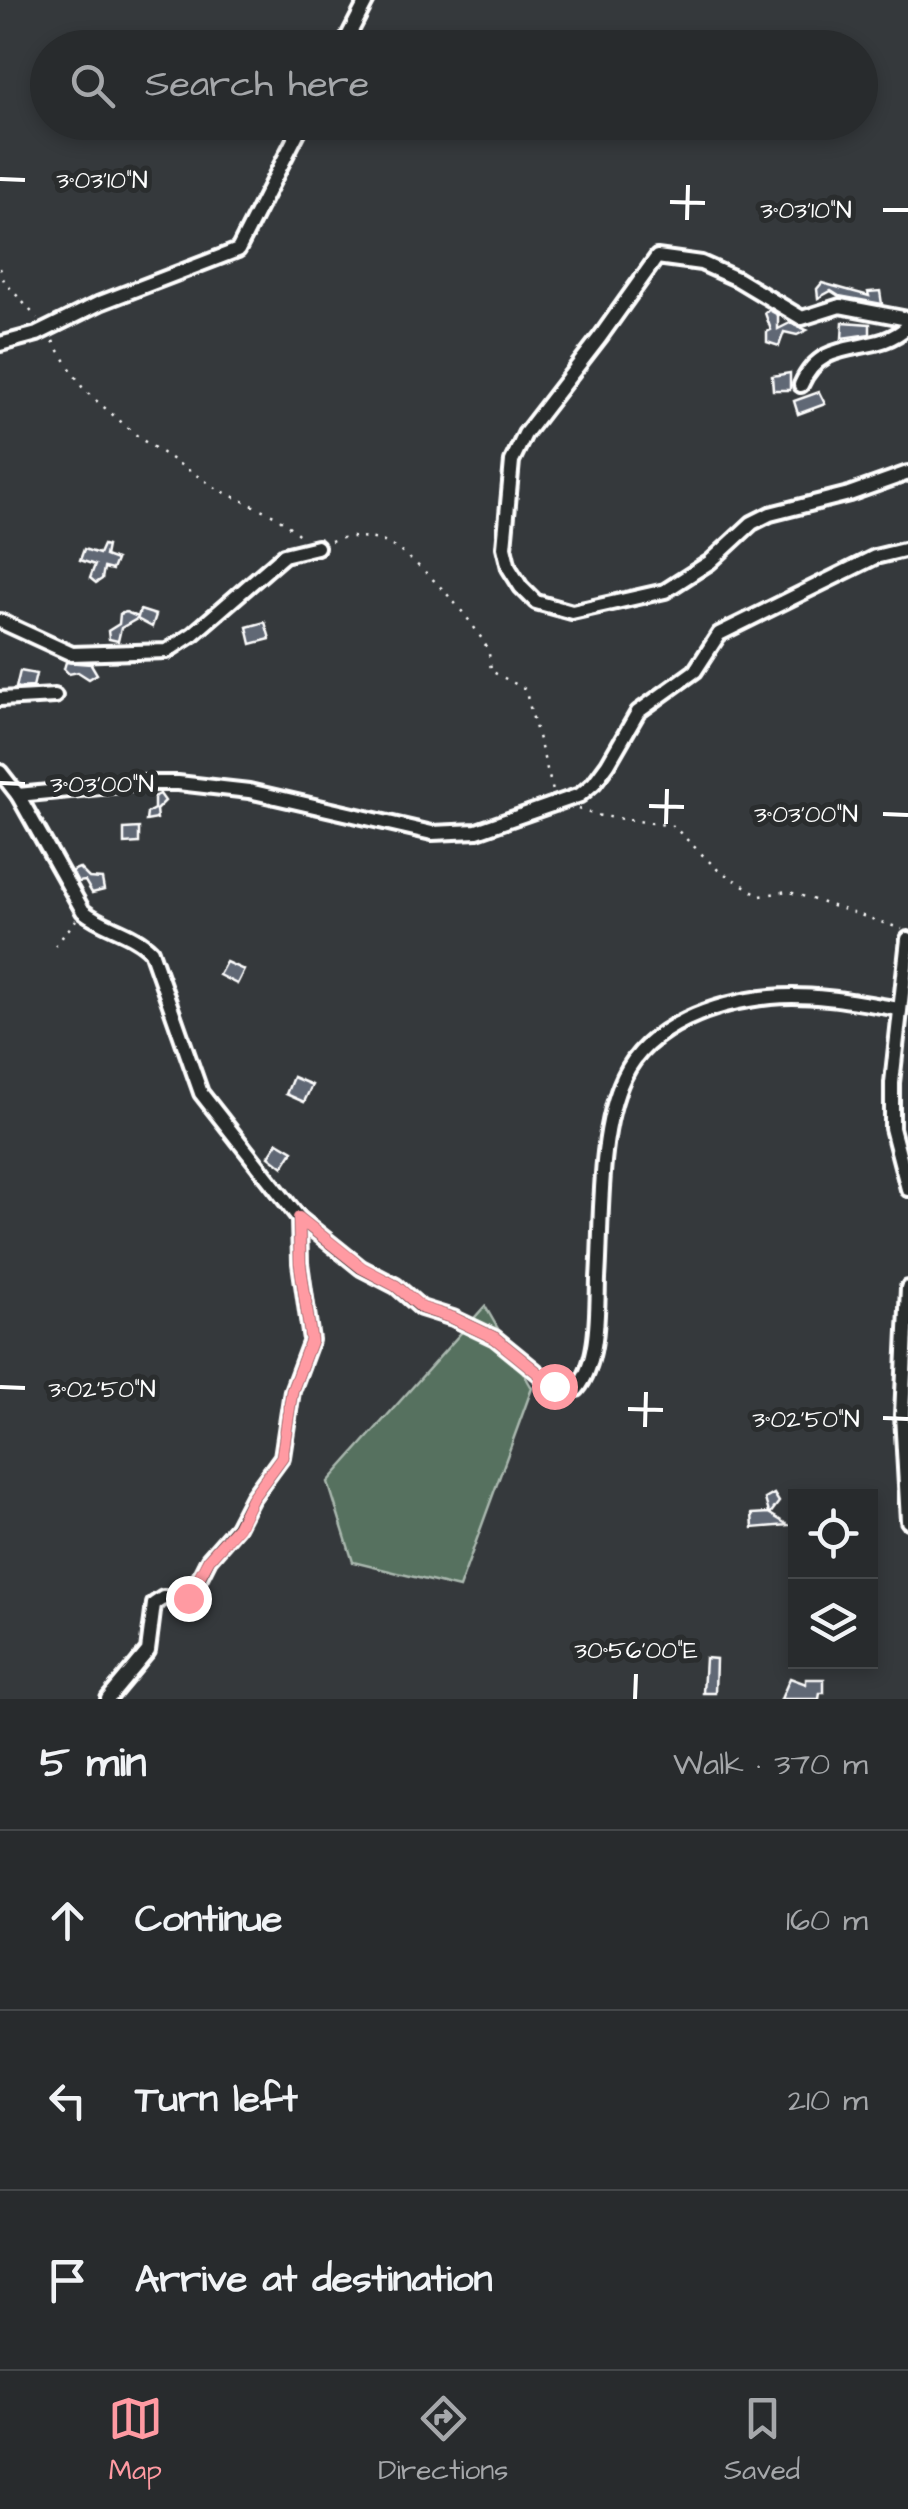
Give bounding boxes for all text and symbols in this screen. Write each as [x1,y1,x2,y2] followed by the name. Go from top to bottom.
[30,30,878,140] search box
[65,58,120,113] icon: search
[145,59,369,111] text: Search here
[56,163,148,198] text: 3°03'10"N
[760,193,852,228] text: 3°03'10"N
[50,767,154,802] text: 3°03'00"N
[754,797,858,832] text: 3°03'00"N
[532,1364,578,1410] route start
[48,1372,156,1407] text: 3°02'50"N
[752,1402,860,1437] text: 3°02'50"N
[788,1489,878,1669] map controls
[788,1489,878,1579] button: locate
[166,1576,212,1622] route end
[788,1579,878,1669] button: layers
[574,1633,698,1668] text: 30°56'00"E
[40,1735,147,1793] text: 5 min
[673,1742,868,1787] text: Walk · 370 m
[40,1893,95,1948] icon: ahead
[135,1894,282,1946] text: Continue
[786,1898,868,1943] text: 160 m
[40,2073,95,2128] icon: left
[135,2074,298,2126] text: Turn left
[788,2078,868,2123] text: 210 m
[40,2253,95,2308] icon: arrive
[135,2254,492,2306] text: Arrive at destination
[108,2391,163,2490] tab: Map
[378,2391,508,2490] tab: Directions
[724,2391,800,2490] tab: Saved

